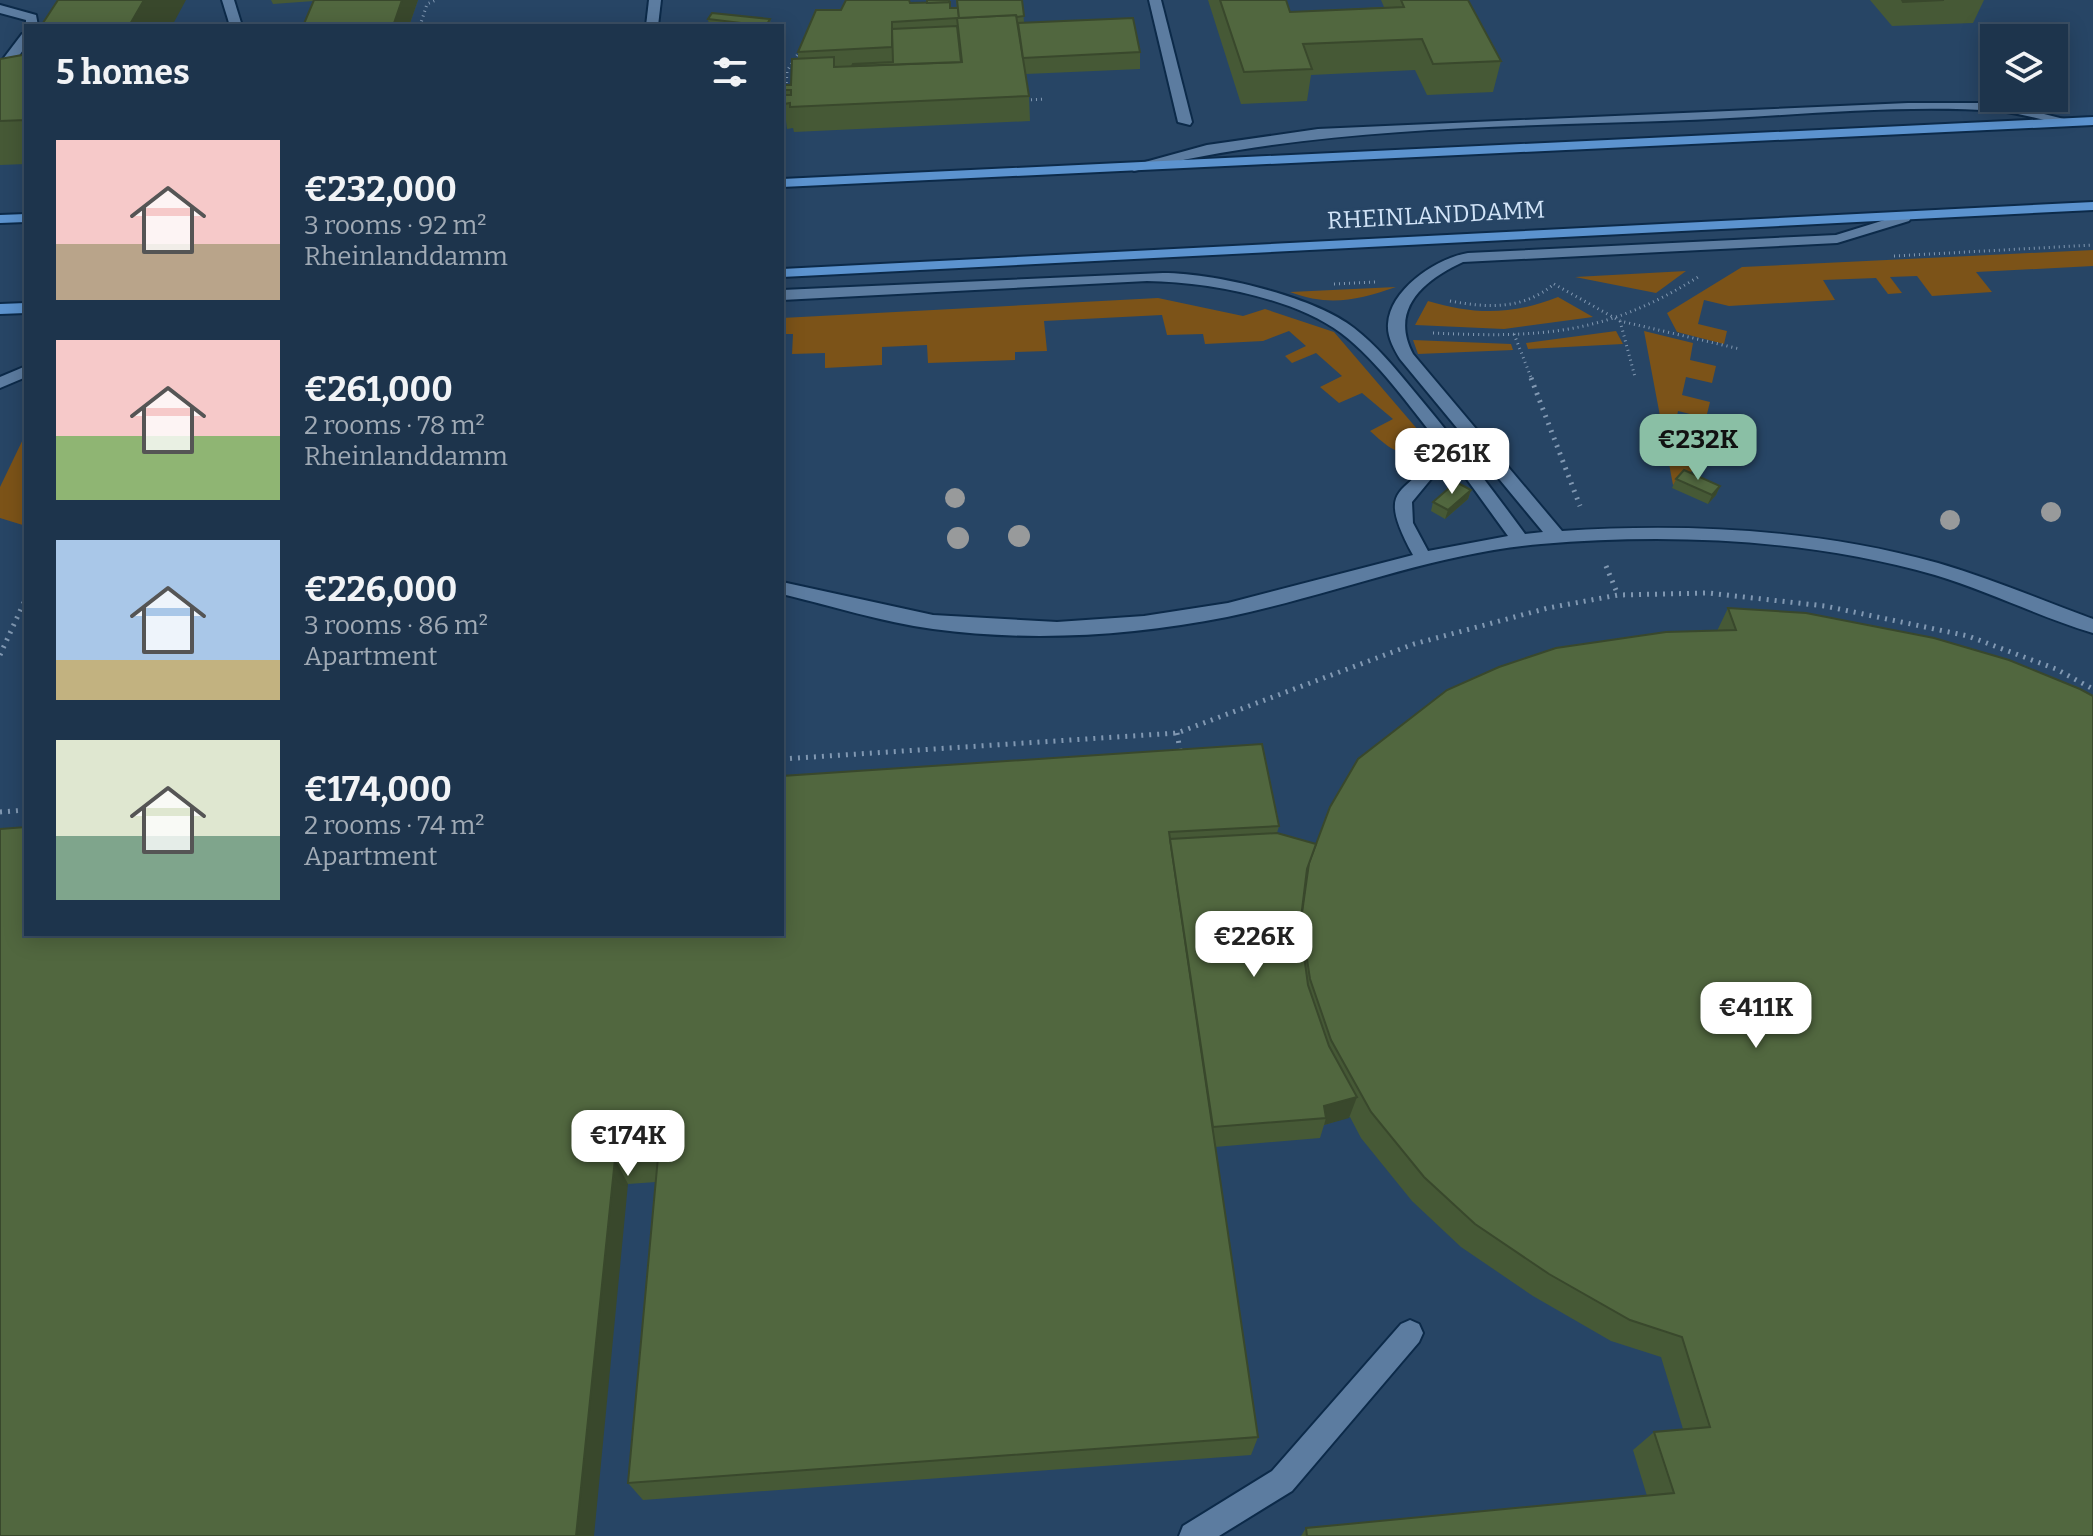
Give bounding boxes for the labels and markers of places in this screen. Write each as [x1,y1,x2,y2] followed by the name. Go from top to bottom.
[1642,414,1754,482] pin: €232K
[1396,428,1508,496] pin: €261K
[1198,911,1310,979] pin: €226K
[1700,982,1812,1050] pin: €411K
[572,1110,684,1178] pin: €174K

